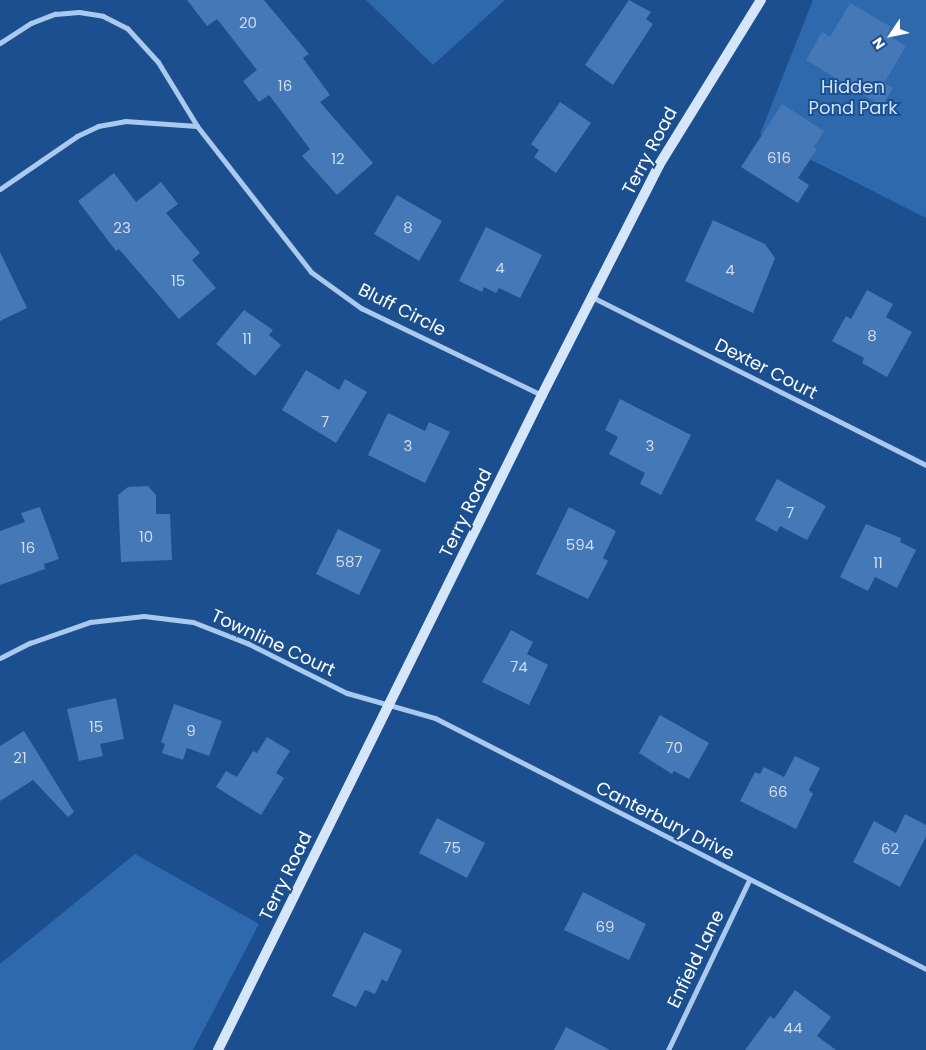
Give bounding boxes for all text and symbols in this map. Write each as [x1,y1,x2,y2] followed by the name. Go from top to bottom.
[866,10,916,60] north arrow
[239,14,257,32] house number: 20
[867,33,890,53] text: N
[278,77,292,95] house number: 16
[808,77,898,120] park label: Hidden Pond Park
[618,104,682,198] street label: Terry Road
[767,149,791,167] house number: 616
[331,150,345,168] house number: 12
[113,219,131,237] house number: 23
[403,219,413,237] house number: 8
[495,259,505,277] house number: 4
[725,261,735,279] house number: 4
[171,272,185,290] house number: 15
[355,279,449,341] street label: Bluff Circle
[867,327,877,345] house number: 8
[242,330,252,348] house number: 11
[711,334,821,404] street label: Dexter Court
[321,413,329,431] house number: 7
[404,437,412,455] house number: 3
[646,437,654,455] house number: 3
[435,465,497,561] street label: Terry Road
[786,504,794,522] house number: 7
[139,528,153,546] house number: 10
[566,536,594,554] house number: 594
[21,539,35,557] house number: 16
[335,553,363,571] house number: 587
[873,554,883,572] house number: 11
[208,605,338,681] street label: Townline Court
[510,658,528,676] house number: 74
[89,718,103,736] house number: 15
[186,722,196,740] house number: 9
[665,739,683,757] house number: 70
[13,749,27,767] house number: 21
[592,777,738,865] street label: Canterbury Drive
[768,783,788,801] house number: 66
[255,828,317,924] street label: Terry Road
[443,839,461,857] house number: 75
[881,840,899,858] house number: 62
[663,906,729,1012] street label: Enfield Lane
[596,918,614,936] house number: 69
[784,1019,802,1037] house number: 44

